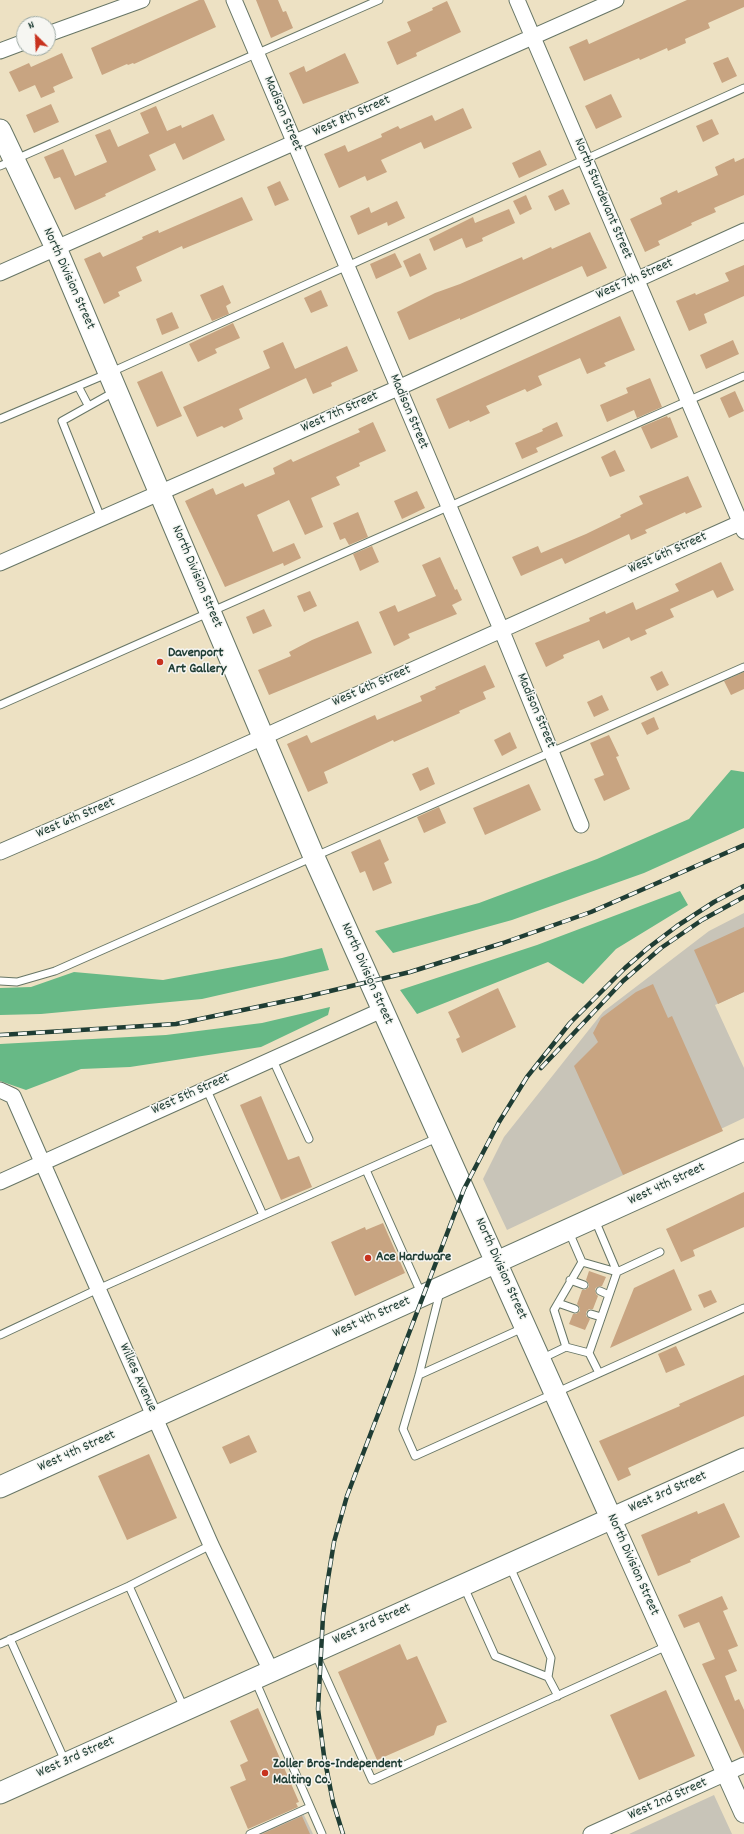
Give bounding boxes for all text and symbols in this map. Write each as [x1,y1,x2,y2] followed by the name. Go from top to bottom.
[16,16,56,56] north arrow
[26,18,37,34] text: N
[259,74,305,154] street label: Madison Street
[311,92,393,142] street label: West 8th Street
[569,136,635,262] street label: North Sturdevant Street
[38,225,98,333] street label: North Division Street
[594,256,676,304] street label: West 7th Street
[385,372,431,452] street label: Madison Street
[299,389,381,437] street label: West 7th Street
[167,523,225,631] street label: North Division Street
[626,529,710,579] street label: West 6th Street
[168,646,227,678] place label: Davenport Art Gallery
[155,657,165,667] marker: Davenport Art Gallery
[330,662,414,712] street label: West 6th Street
[512,671,558,751] street label: Madison Street
[34,795,118,843] street label: West 6th Street
[336,920,396,1028] street label: North Division Street
[149,1070,233,1120] street label: West 5th Street
[626,1160,708,1210] street label: West 4th Street
[470,1215,530,1323] street label: North Division Street
[376,1250,451,1266] place label: Ace Hardware
[363,1253,373,1263] marker: Ace Hardware
[331,1293,413,1343] street label: West 4th Street
[114,1341,160,1415] street label: Wilkes Avenue
[36,1427,118,1477] street label: West 4th Street
[626,1468,710,1518] street label: West 3rd Street
[602,1511,662,1619] street label: North Division Street
[330,1600,414,1650] street label: West 3rd Street
[34,1733,118,1783] street label: West 3rd Street
[273,1757,402,1790] place label: Zoller Bros-Independent Malting Co.
[260,1768,270,1778] marker: Zoller Bros-Independent Malting Co.
[626,1775,710,1825] street label: West 2nd Street

